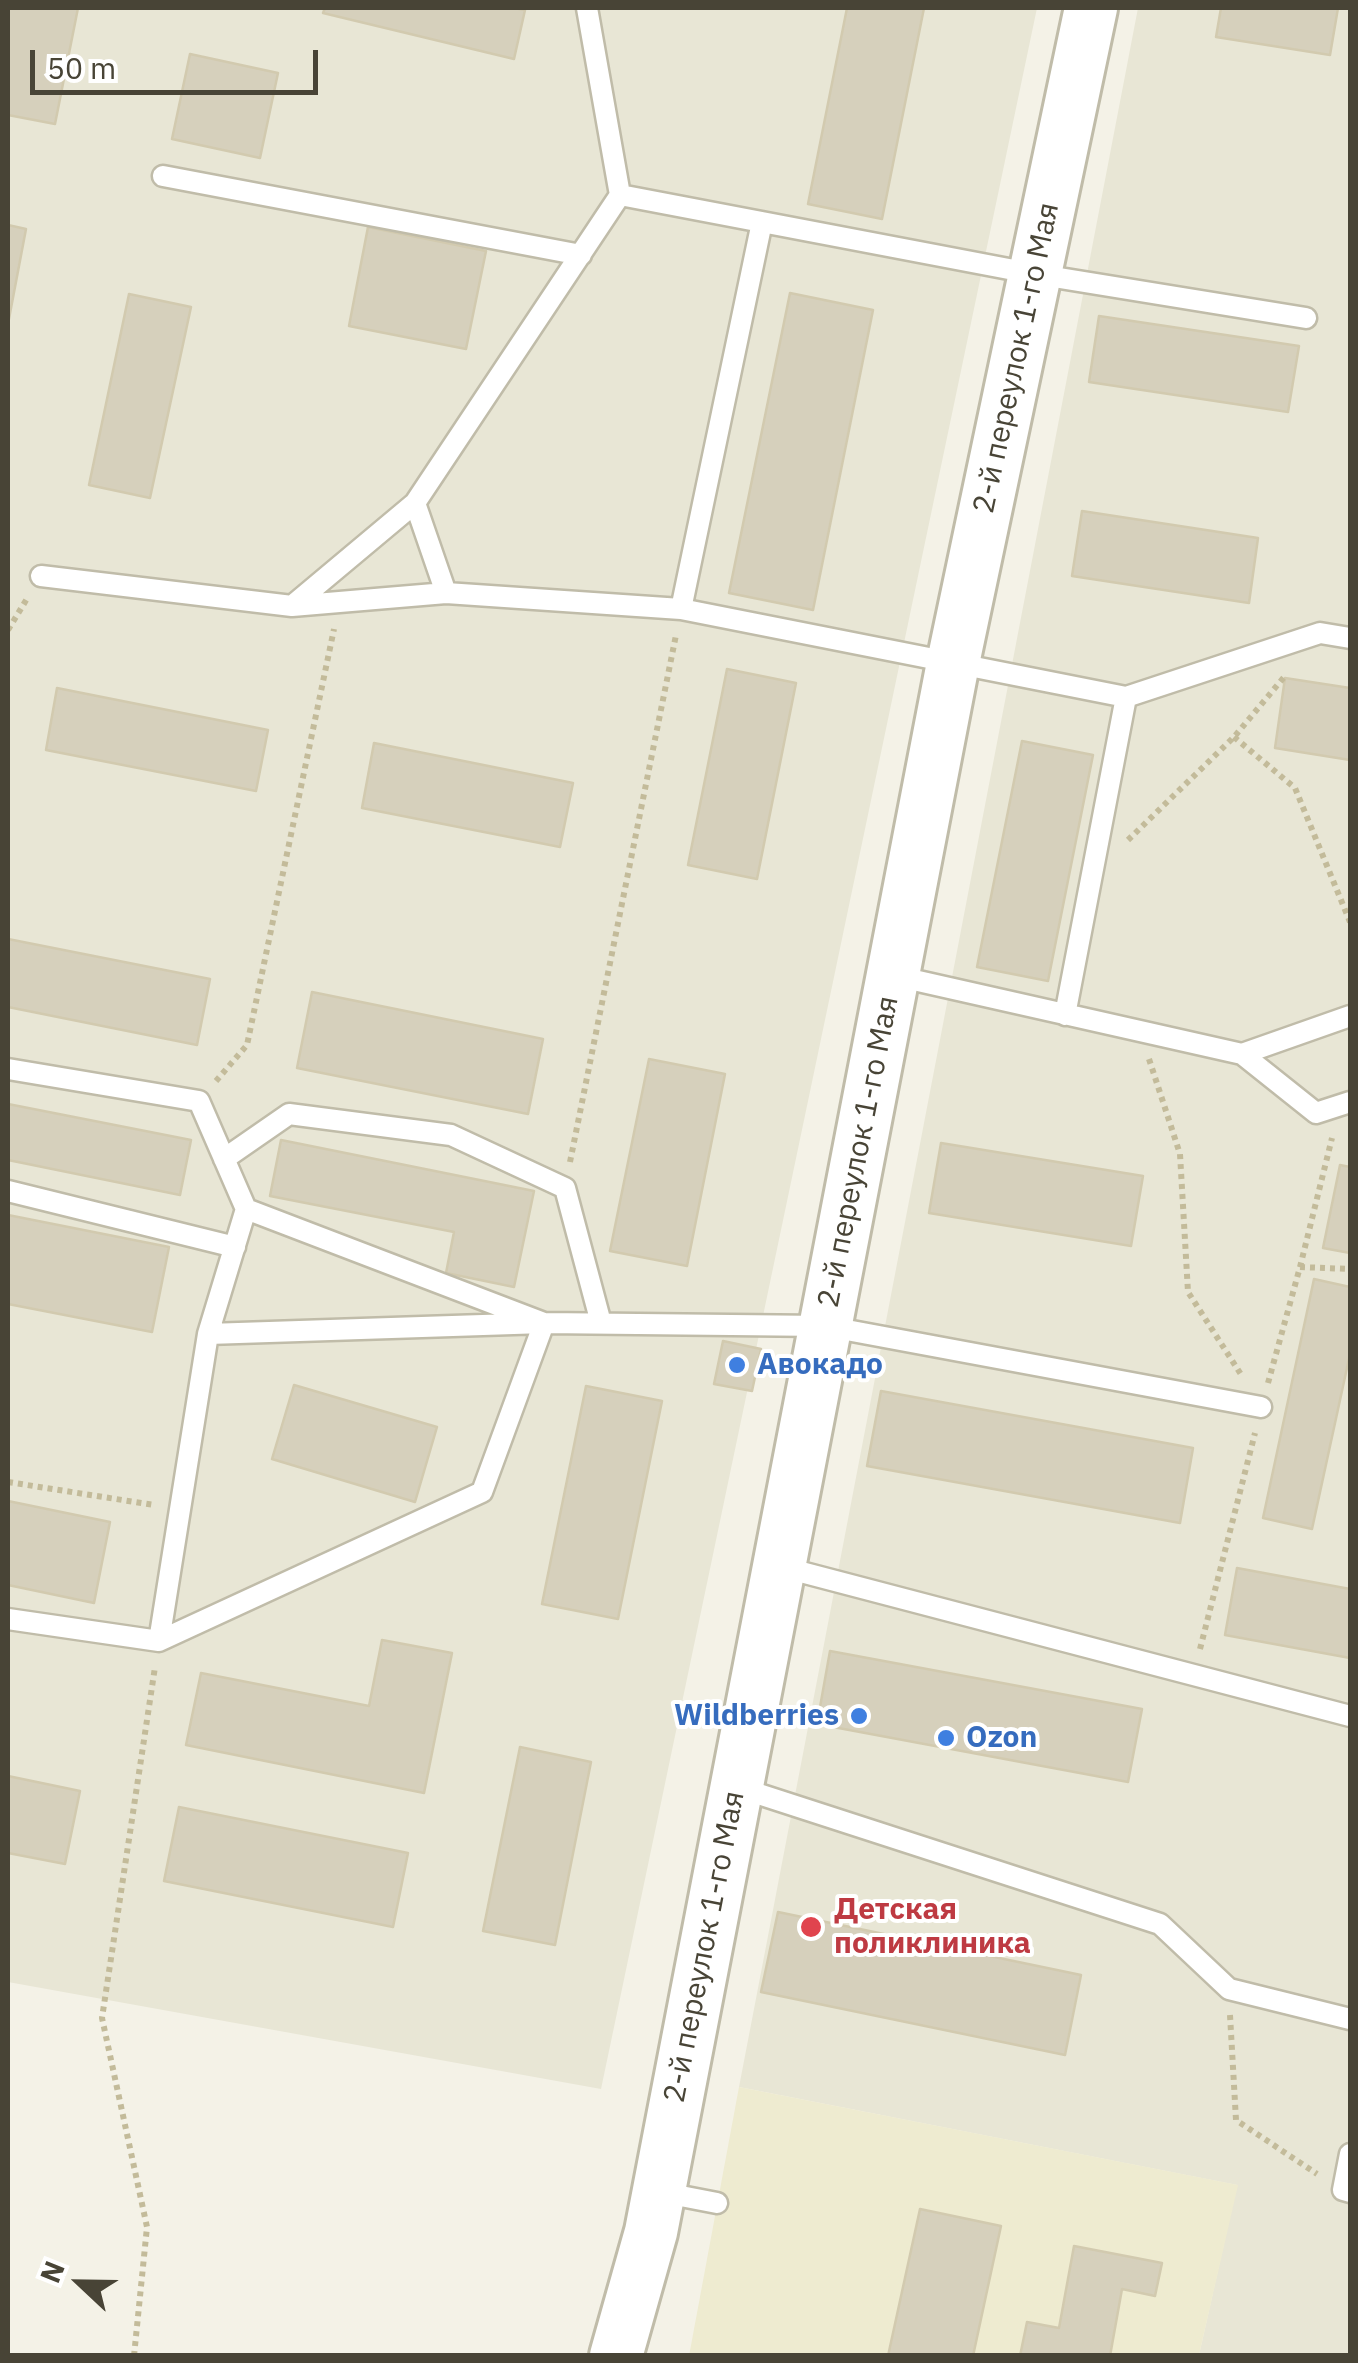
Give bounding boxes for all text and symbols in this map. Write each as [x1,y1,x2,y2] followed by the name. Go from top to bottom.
[35,30,322,92] scale bar
[47,48,116,87] text: 50 m
[966,199,1068,517] street label: 2-й переулок 1-го Мая
[811,993,907,1311] street label: 2-й переулок 1-го Мая
[757,1347,883,1383] place label: Авокадо
[726,1354,748,1376] marker: Авокадо
[674,1698,839,1734] place label: Wildberries
[848,1705,870,1727] marker: Wildberries
[966,1720,1037,1756] place label: Ozon
[935,1727,957,1749] marker: Ozon
[657,1788,753,2106] street label: 2-й переулок 1-го Мая
[834,1892,1031,1962] place label: Детская поликлиника
[798,1914,824,1940] marker: Детская поликлиника
[30,2233,130,2333] north arrow
[31,2255,73,2288] text: N

